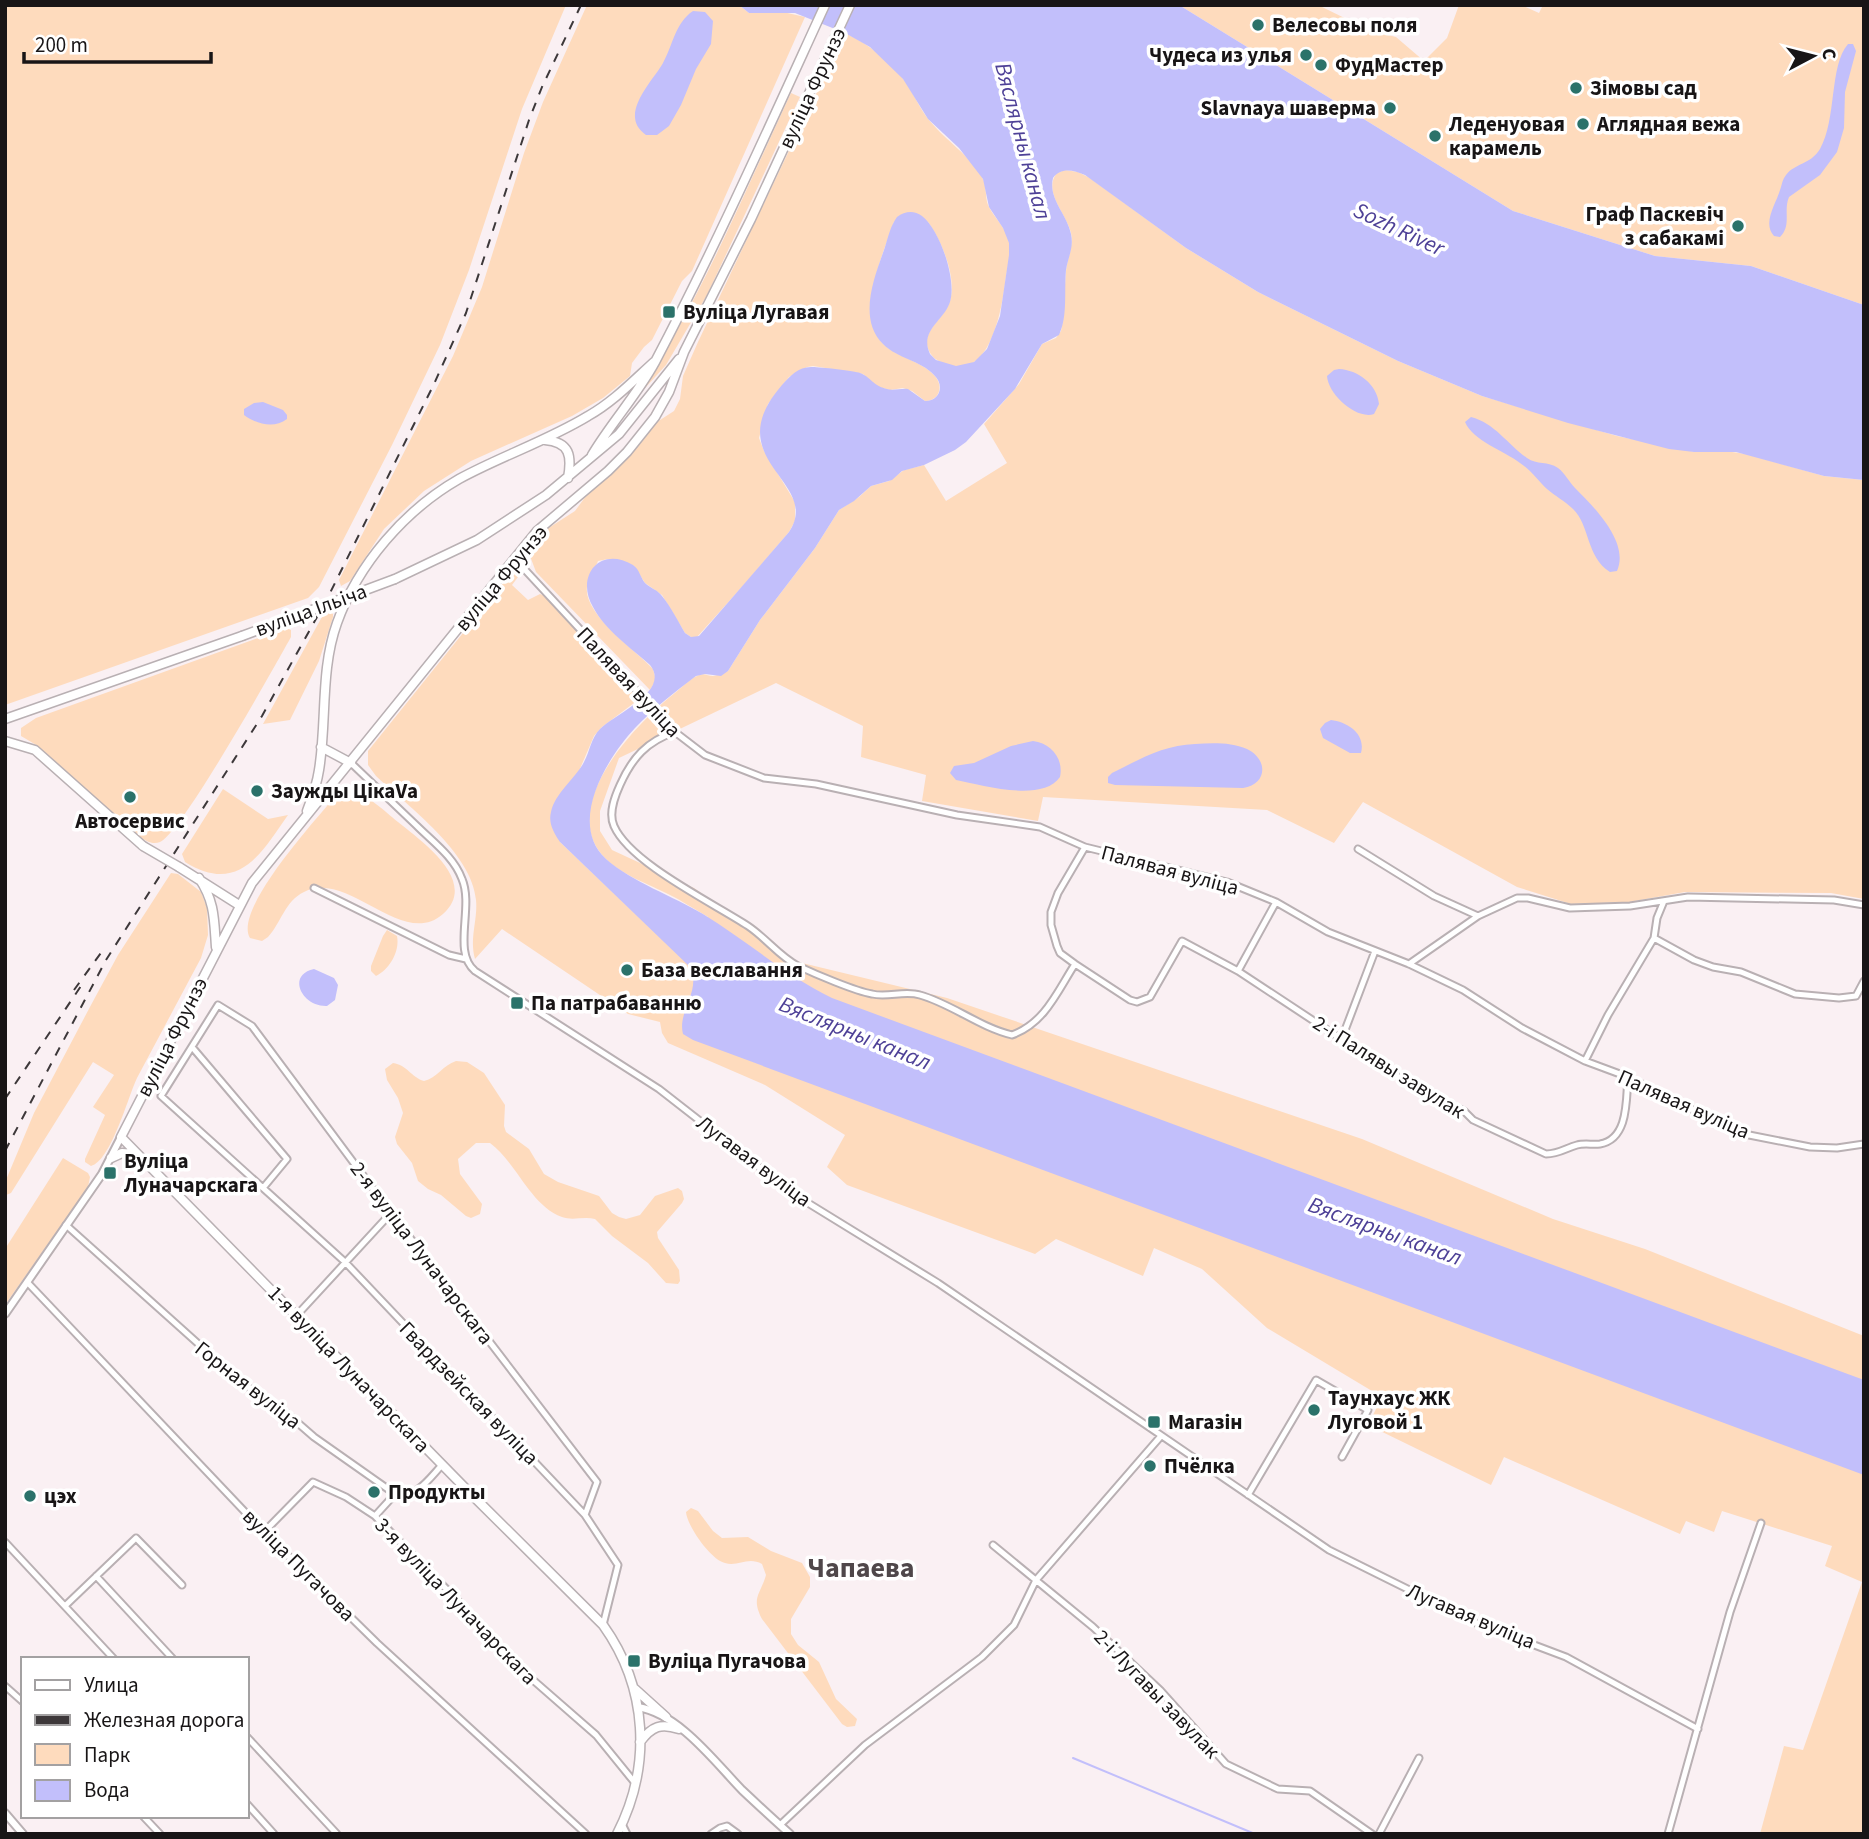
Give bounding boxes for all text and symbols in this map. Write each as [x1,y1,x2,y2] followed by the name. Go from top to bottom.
[1272,10,1417,40] place label: Велесовы поля
[1250,17,1266,33] marker: Велесовы поля
[24,21,212,65] scale bar
[1778,21,1848,91] north arrow
[771,22,853,154] street label: вуліца Фрунзэ
[35,30,88,60] text: 200 m
[1149,40,1292,70] place label: Чудеса из улья
[1298,47,1314,63] marker: Чудеса из улья
[1814,47,1842,61] text: С
[1335,50,1443,80] place label: ФудМастер
[1313,57,1329,73] marker: ФудМастер
[986,59,1060,223] water label: Вяслярны канал
[1590,73,1697,103] place label: Зімовы сад
[1568,80,1584,96] marker: Зімовы сад
[1201,93,1376,123] place label: Slavnaya шаверма
[1382,100,1398,116] marker: Slavnaya шаверма
[1448,109,1565,163] place label: Леденуовая карамель
[1596,109,1740,139] place label: Аглядная вежа
[1575,116,1591,132] marker: Аглядная вежа
[1427,128,1443,144] marker: Леденуовая карамель
[1348,194,1451,265] water label: Sozh River
[1586,199,1724,253] place label: Граф Паскевіч з сабакамі
[1730,218,1746,234] marker: Граф Паскевіч з сабакамі
[683,297,829,327] place label: Вуліца Лугавая
[661,304,677,320] marker: Вуліца Лугавая
[448,518,554,638] street label: вуліца Фрунзэ
[251,576,371,644] street label: вуліца Ільіча
[570,620,688,744] street label: Палявая вуліца
[271,776,418,806] place label: Заужды ЦікаVа
[249,783,265,799] marker: Заужды ЦікаVа
[122,789,138,805] marker: Автосервис
[74,806,185,836] place label: Автосервис
[1098,837,1242,903] street label: Палявая вуліца
[641,955,803,985] place label: База веславання
[619,962,635,978] marker: База веславання
[129,972,215,1102] street label: вуліца Фрунзэ
[774,987,936,1079] water label: Вяслярны канал
[531,988,702,1018] place label: Па патрабаванню
[509,995,525,1011] marker: Па патрабаванню
[1307,1008,1471,1126] street label: 2-і Палявы завулак
[1613,1062,1755,1146] street label: Палявая вуліца
[690,1108,818,1214] street label: Лугавая вуліца
[123,1146,258,1200] place label: Вуліца Луначарскага
[343,1155,501,1351] street label: 2-я вуліца Луначарскага
[102,1165,118,1181] marker: Вуліца Луначарскага
[1304,1188,1466,1274] water label: Вяслярны канал
[261,1279,437,1459] street label: 1-я вуліца Луначарскага
[392,1314,546,1472] street label: Гвардзейская вуліца
[188,1334,308,1436] street label: Горная вуліца
[1327,1383,1451,1437] place label: Таунхаус ЖК Луговой 1
[1306,1402,1322,1418] marker: Таунхаус ЖК Луговой 1
[1168,1407,1242,1437] place label: Магазін
[1146,1414,1162,1430] marker: Магазін
[1164,1451,1235,1481] place label: Пчёлка
[1142,1458,1158,1474] marker: Пчёлка
[388,1477,485,1507] place label: Продукты
[44,1481,77,1511] place label: цэх
[366,1484,382,1500] marker: Продукты
[22,1488,38,1504] marker: цэх
[236,1502,362,1628] street label: вуліца Пугачова
[368,1511,544,1691] street label: 3-я вуліца Луначарскага
[807,1548,915,1588] district label: Чапаева
[1402,1575,1540,1657] street label: Лугавая вуліца
[1087,1623,1227,1766] street label: 2-і Лугавы завулак
[648,1646,806,1676] place label: Вуліца Пугачова
[626,1653,642,1669] marker: Вуліца Пугачова
[21,1657,248,1818] legend
[84,1670,139,1700] text: Улица
[84,1705,244,1735] text: Железная дорога
[84,1740,131,1770] text: Парк
[84,1775,130,1805] text: Вода

